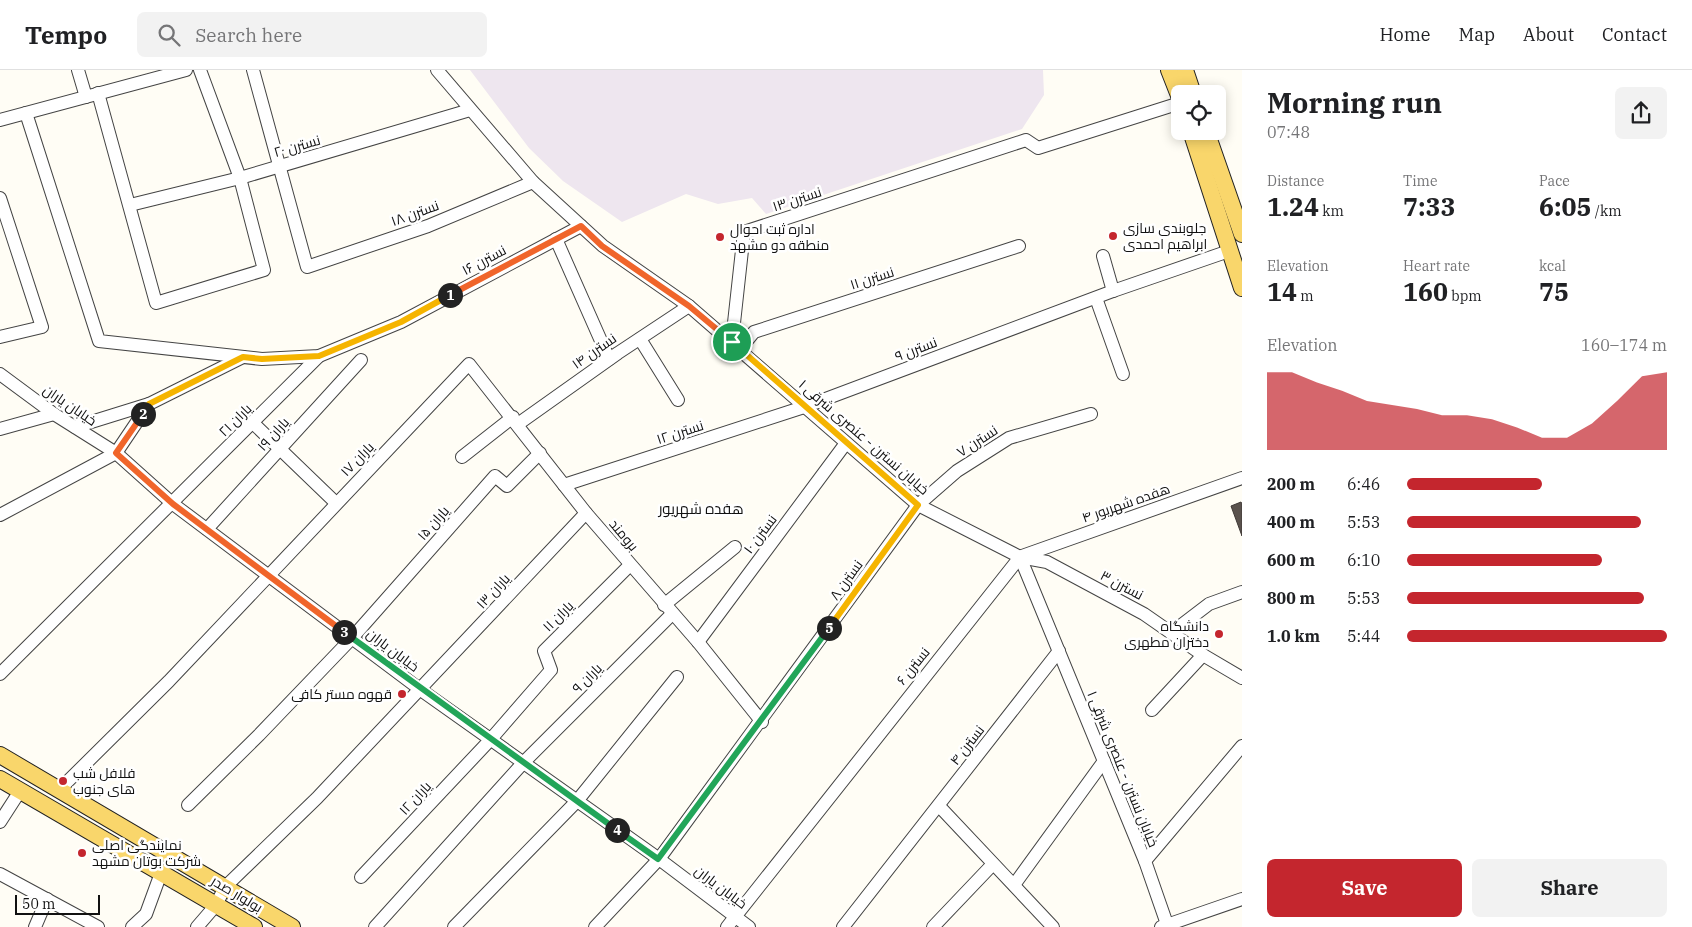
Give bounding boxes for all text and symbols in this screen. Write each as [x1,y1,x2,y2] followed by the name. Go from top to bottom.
[137,12,487,57] search box
[25,19,107,51] text: Tempo
[155,21,183,49] icon: search
[195,23,302,47] text: Search here
[1379,23,1431,46] text: Home
[1459,23,1495,46] text: Map
[1523,23,1574,46] text: About
[1602,23,1667,46] text: Contact
[1267,84,1442,121] text: Morning run
[1171,85,1226,140] map controls
[1171,85,1226,140] button: locate
[1615,87,1667,139] button: share
[1267,122,1310,142] text: 07:48
[272,131,322,161] street label: نسترن ۲۰
[1267,172,1324,190] text: Distance
[1403,172,1437,190] text: Time
[1539,172,1570,190] text: Pace
[770,183,824,215] street label: نسترن ۱۳
[1267,190,1319,223] text: 1.24
[1403,190,1456,223] text: 7:33
[1539,190,1592,223] text: 6:05
[389,196,441,230] street label: نسترن ۱۸
[1319,202,1344,220] text: km
[1592,202,1621,220] text: /km
[1123,219,1207,254] place label: جلوبندی سازی ابراهیم احمدی
[730,220,829,254] place label: اداره ثبت احوال منطقه دو مشهد
[1107,230,1119,242] marker: جلوبندی سازی ابراهیم احمدی
[714,231,726,243] marker: اداره ثبت احوال منطقه دو مشهد
[459,241,509,279] street label: نسترن ۱۶
[1267,257,1329,275] text: Elevation
[1403,257,1470,275] text: Heart rate
[1539,257,1566,275] text: kcal
[848,262,896,294] street label: نسترن ۱۱
[1267,275,1297,308] text: 14
[1403,275,1448,308] text: 160
[1539,275,1569,308] text: 75
[438,282,462,308] pin: 1
[446,286,455,304] text: 1
[1297,287,1314,305] text: m
[1448,287,1482,305] text: bpm
[711,321,753,363] pin
[718,328,746,356] icon: arrive
[568,329,620,373] street label: نسترن ۱۴
[892,333,940,365] street label: نسترن ۹
[1267,335,1337,355] text: Elevation
[1581,335,1667,355] text: 160–174 m
[795,375,933,499] street label: خیابان نسترن - عنصری شرقی ۱
[40,380,100,430] street label: خیابان یاران
[215,399,256,440] street label: یاران ۲۱
[130,402,156,426] pin: 2
[139,405,148,423] text: 2
[253,413,293,455] street label: یاران ۱۹
[654,416,706,448] street label: نسترن ۱۲
[953,421,1001,461] street label: نسترن ۷
[336,438,378,480] street label: یاران ۱۷
[1267,474,1315,494] text: 200 m
[1347,474,1380,494] text: 6:46
[1080,479,1172,527] street label: هفده شهریور ۴
[657,499,744,519] district label: هفده شهریور
[413,502,453,544] street label: یاران ۱۵
[739,511,781,557] street label: نسترن ۱۰
[1267,512,1315,532] text: 400 m
[1347,512,1380,532] text: 5:53
[605,515,643,555] street label: برومند
[1267,550,1315,570] text: 600 m
[1347,550,1380,570] text: 6:10
[825,556,867,604] street label: نسترن ۸
[1097,566,1147,604] street label: نسترن ۳
[472,569,514,612] street label: یاران ۱۳
[1267,588,1315,608] text: 800 m
[1347,588,1380,608] text: 5:53
[539,597,577,635] street label: یاران ۱۱
[816,616,842,640] pin: 5
[1124,617,1209,651] place label: دانشگاه دختران مطهری
[825,619,834,637] text: 5
[332,620,356,644] pin: 3
[340,623,349,641] text: 3
[363,624,423,676] street label: خیابان یاران
[1267,626,1320,646] text: 1.0 km
[1347,626,1380,646] text: 5:44
[1213,628,1225,640] marker: دانشگاه دختران مطهری
[892,643,934,689] street label: نسترن ۶
[568,659,606,697] street label: یاران ۹
[291,685,392,703] place label: قهوه مستر کافی
[396,688,408,700] marker: قهوه مستر کافی
[1083,688,1163,850] street label: خیابان نسترن - عنصری شرقی ۱
[946,721,988,769] street label: نسترن ۴
[73,764,135,798] place label: فلافل شب های جنوب
[57,775,69,787] marker: فلافل شب های جنوب
[395,777,435,819] street label: یاران ۱۲
[604,818,630,842] pin: 4
[613,821,622,839] text: 4
[92,836,201,870] place label: نمایندگی اصلی شرکت بوتان مشهد
[76,847,88,859] marker: نمایندگی اصلی شرکت بوتان مشهد
[1267,859,1462,917] button: Save
[1472,859,1667,917] button: Share
[691,861,751,913] street label: خیابان یاران
[207,871,266,916] street label: بولوار صدر
[15,892,100,915] scale bar
[22,895,55,913] text: 50 m

